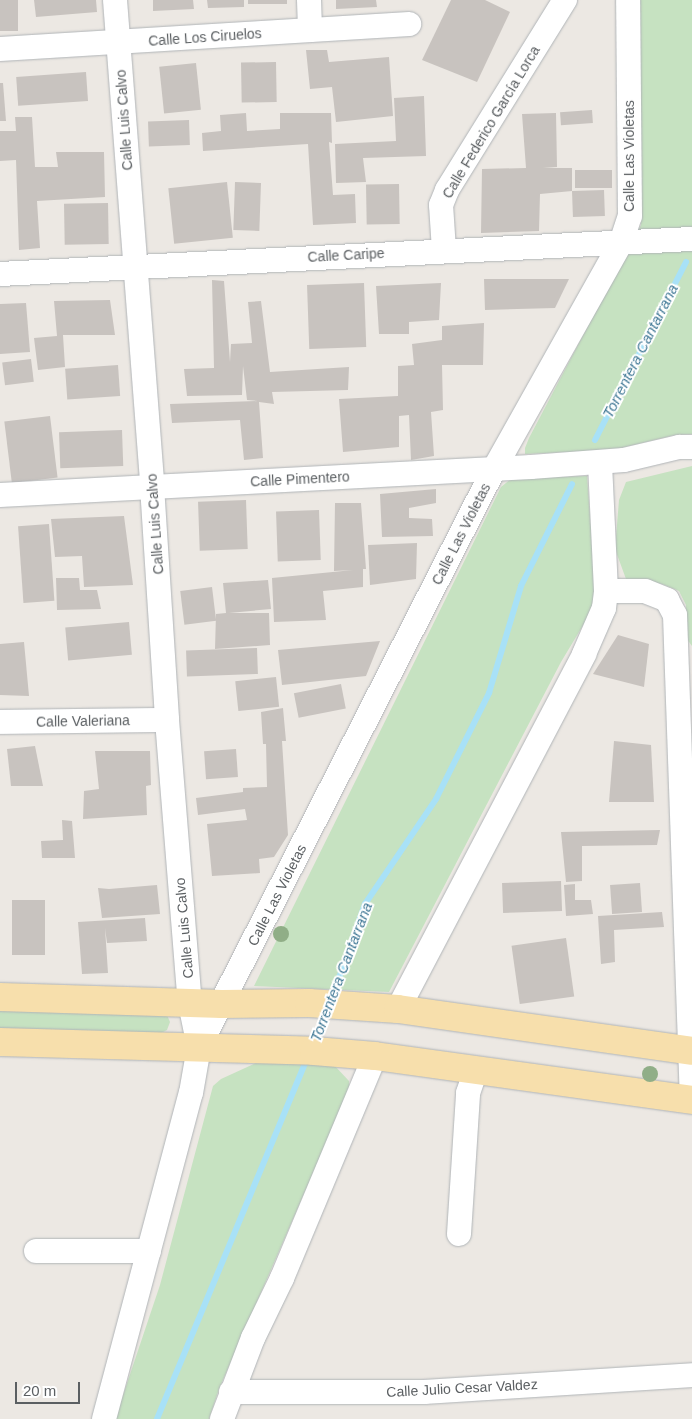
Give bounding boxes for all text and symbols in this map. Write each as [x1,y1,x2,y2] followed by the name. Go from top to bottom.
[148,25,262,49] street label: Calle Los Ciruelos
[439,43,543,201] street label: Calle Federico García Lorca
[112,69,136,171] street label: Calle Luis Calvo
[621,100,637,212] street label: Calle Las Violetas
[307,245,385,265] street label: Calle Caripe
[598,281,682,421] water label: Torrentera Cantarrana
[250,468,350,490] street label: Calle Pimentero
[143,473,167,575] street label: Calle Luis Calvo
[428,480,494,588] street label: Calle Las Violetas
[36,712,130,730] street label: Calle Valeriana
[244,841,310,949] street label: Calle Las Violetas
[171,877,197,979] street label: Calle Luis Calvo
[306,900,376,1044] water label: Torrentera Cantarrana
[18,1372,82,1404] scale bar
[386,1376,538,1400] street label: Calle Julio Cesar Valdez
[23,1382,56,1399] text: 20 m

